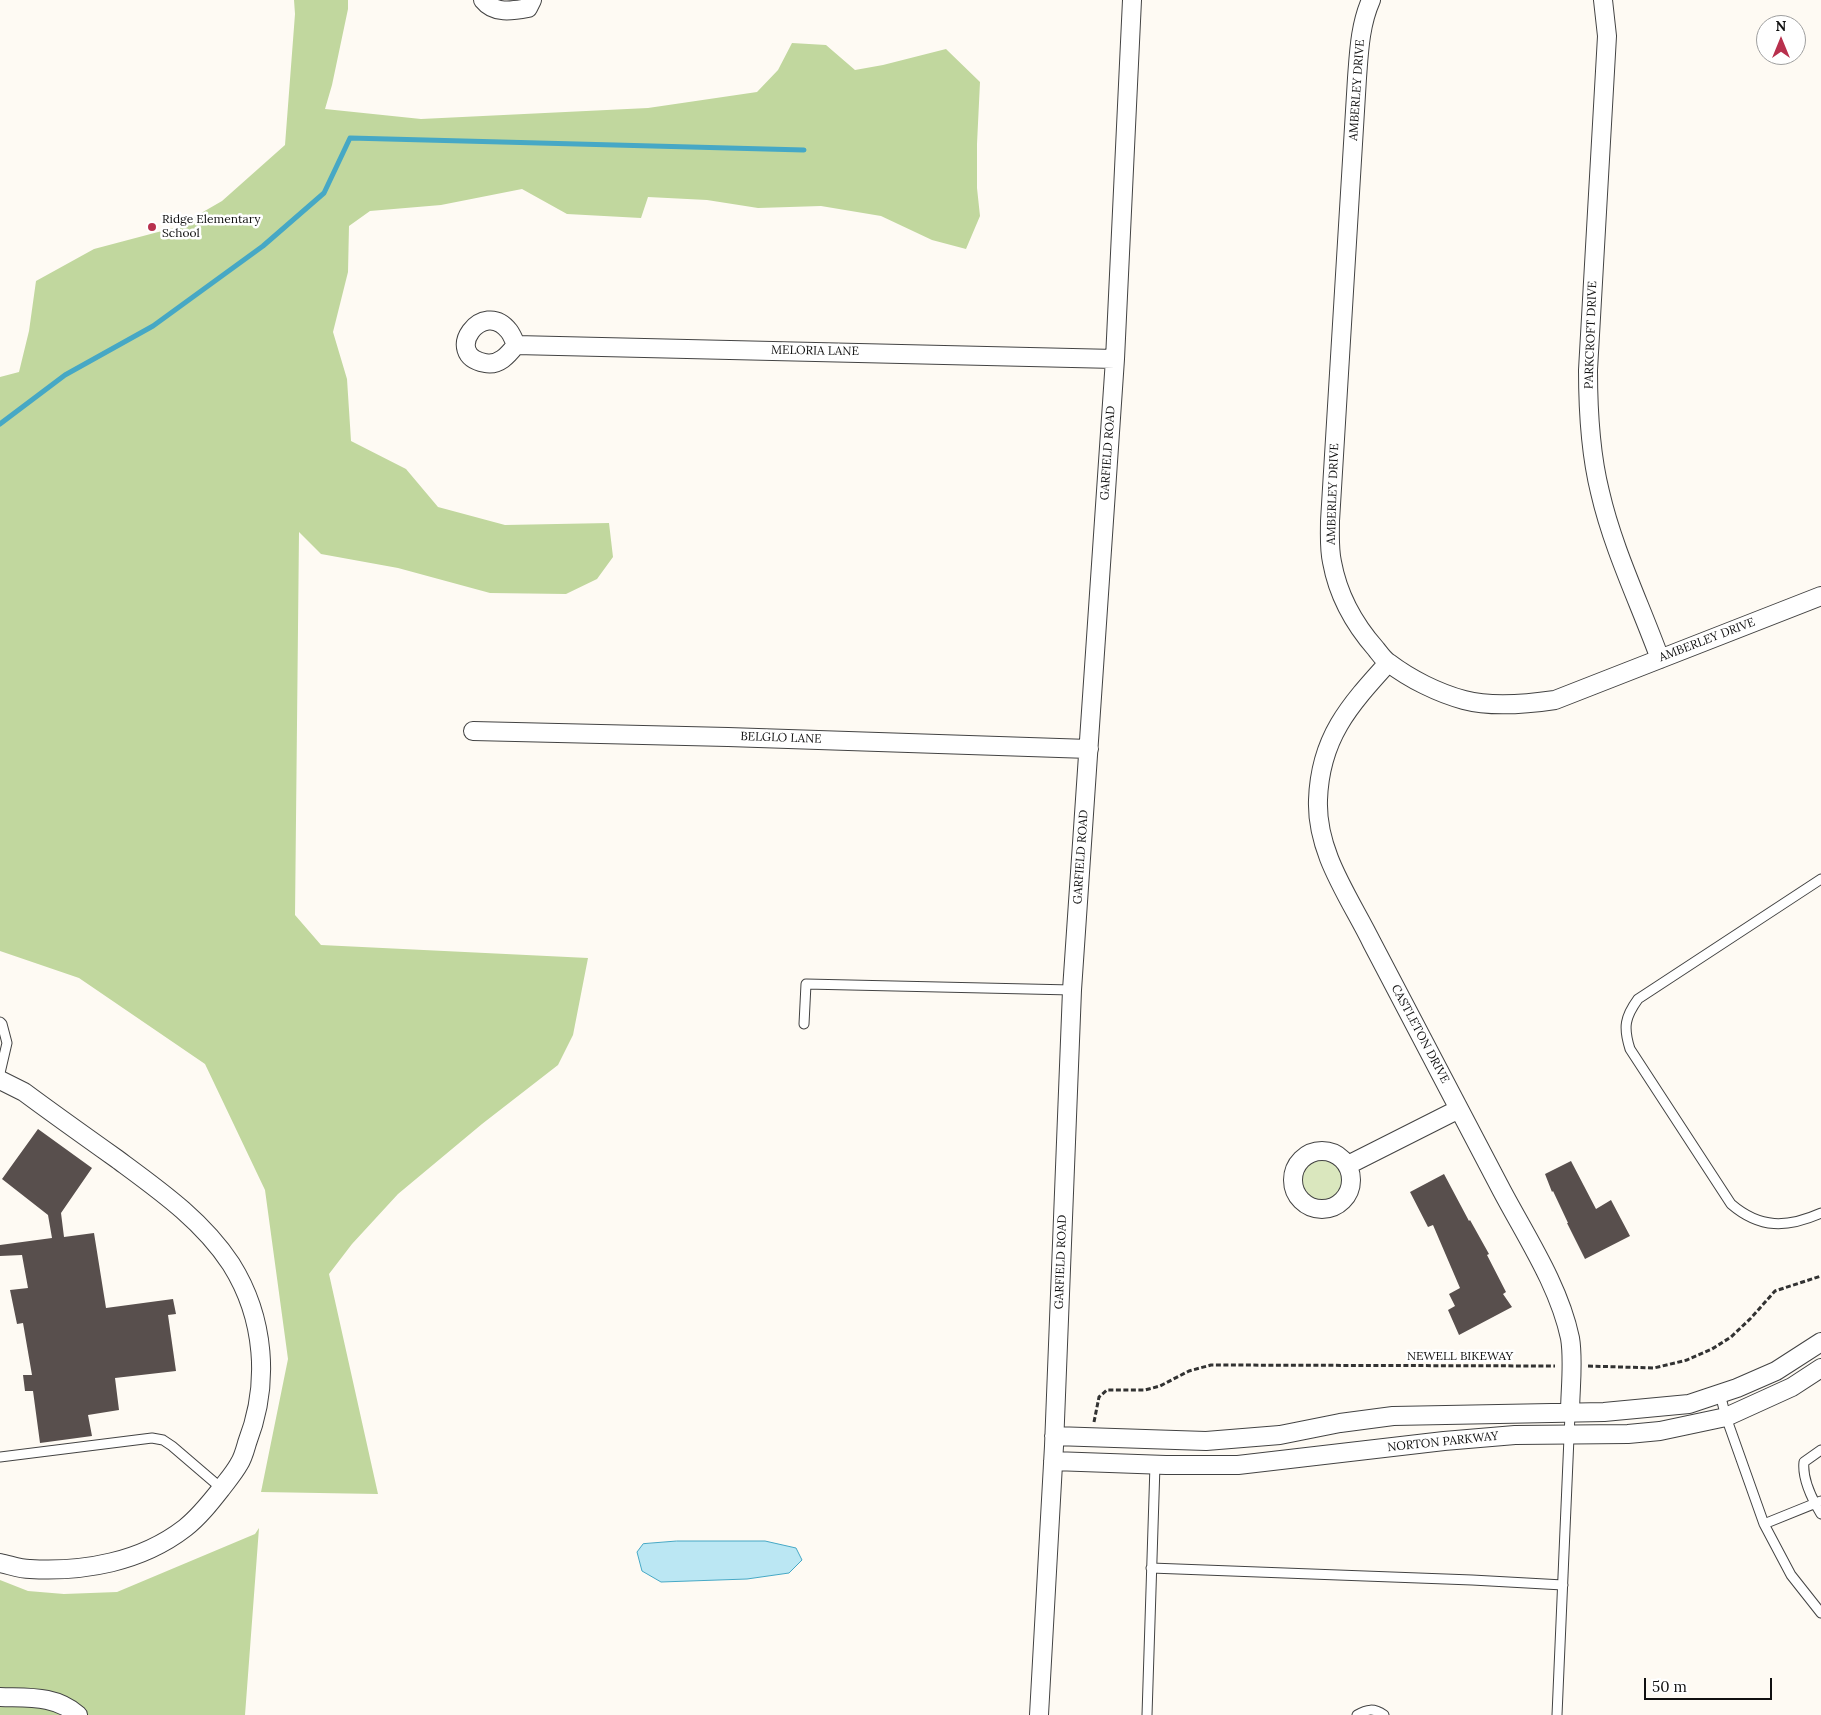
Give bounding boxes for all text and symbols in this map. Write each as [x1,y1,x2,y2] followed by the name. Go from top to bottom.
[1756,15,1806,65] north arrow
[1776,17,1786,35] text: N
[1346,39,1368,141] street label: AMBERLEY DRIVE
[162,213,261,241] place label: Ridge Elementary School
[146,221,158,233] marker: Ridge Elementary School
[1582,281,1600,389] street label: PARKCROFT DRIVE
[771,343,859,359] street label: MELORIA LANE
[1098,405,1118,501] street label: GARFIELD ROAD
[1324,443,1342,545] street label: AMBERLEY DRIVE
[1657,615,1757,665] street label: AMBERLEY DRIVE
[740,729,822,747] street label: BELGLO LANE
[1071,809,1091,905] street label: GARFIELD ROAD
[1388,982,1452,1086] street label: CASTLETON DRIVE
[1052,1214,1070,1310] street label: GARFIELD ROAD
[1407,1350,1513,1364] street label: NEWELL BIKEWAY
[1387,1429,1499,1455] street label: NORTON PARKWAY
[1646,1668,1774,1700] scale bar
[1652,1677,1687,1696] text: 50 m

